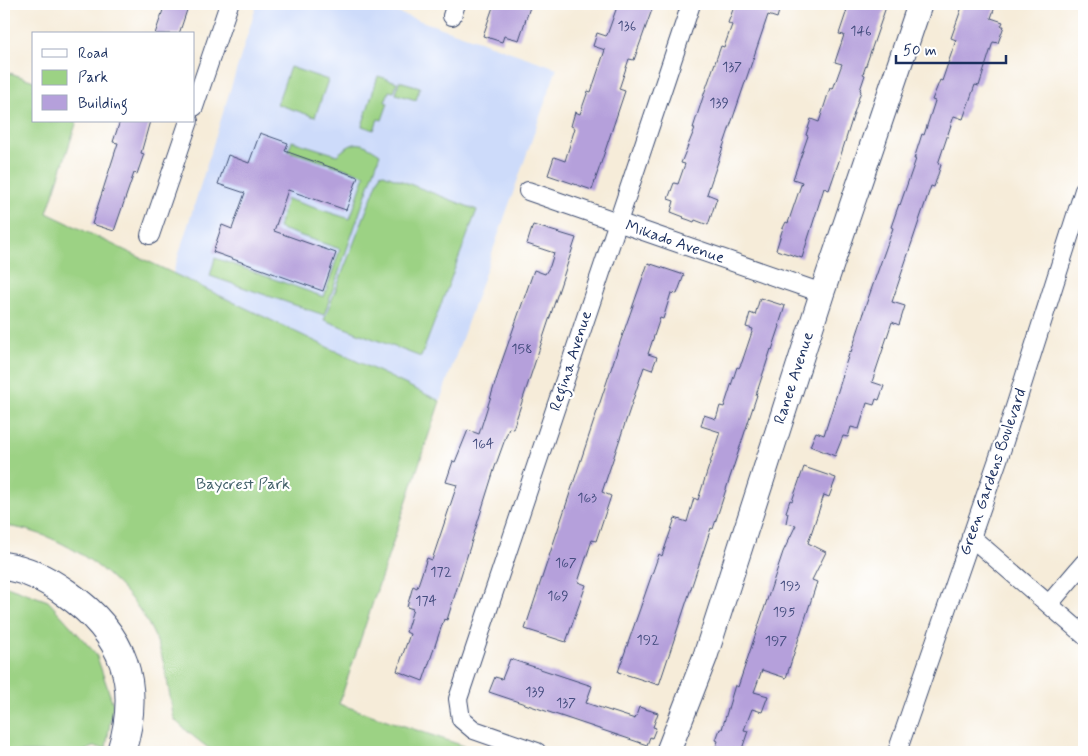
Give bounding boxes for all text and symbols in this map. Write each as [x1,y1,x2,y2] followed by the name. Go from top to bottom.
[618,17,636,35] house number: 136
[850,22,872,40] house number: 146
[32,32,195,122] legend
[896,32,1006,64] scale bar
[903,41,937,61] text: 50 m
[78,44,108,64] text: Road
[722,58,742,76] house number: 137
[78,68,108,88] text: Park
[78,94,128,115] text: Building
[709,94,729,112] house number: 139
[623,215,727,269] street label: Mikado Avenue
[545,308,598,414] street label: Regina Avenue
[769,329,819,427] street label: Ranee Avenue
[511,340,533,358] house number: 158
[955,386,1031,558] street label: Green Gardens Boulevard
[472,435,494,453] house number: 164
[196,474,290,495] park label: Baycrest Park
[577,489,597,507] house number: 163
[555,554,577,572] house number: 167
[430,563,452,581] house number: 172
[780,577,800,595] house number: 193
[547,587,569,605] house number: 169
[415,592,437,610] house number: 174
[773,603,795,621] house number: 195
[637,631,659,649] house number: 192
[765,632,787,650] house number: 197
[525,683,545,701] house number: 139
[556,694,576,712] house number: 137

